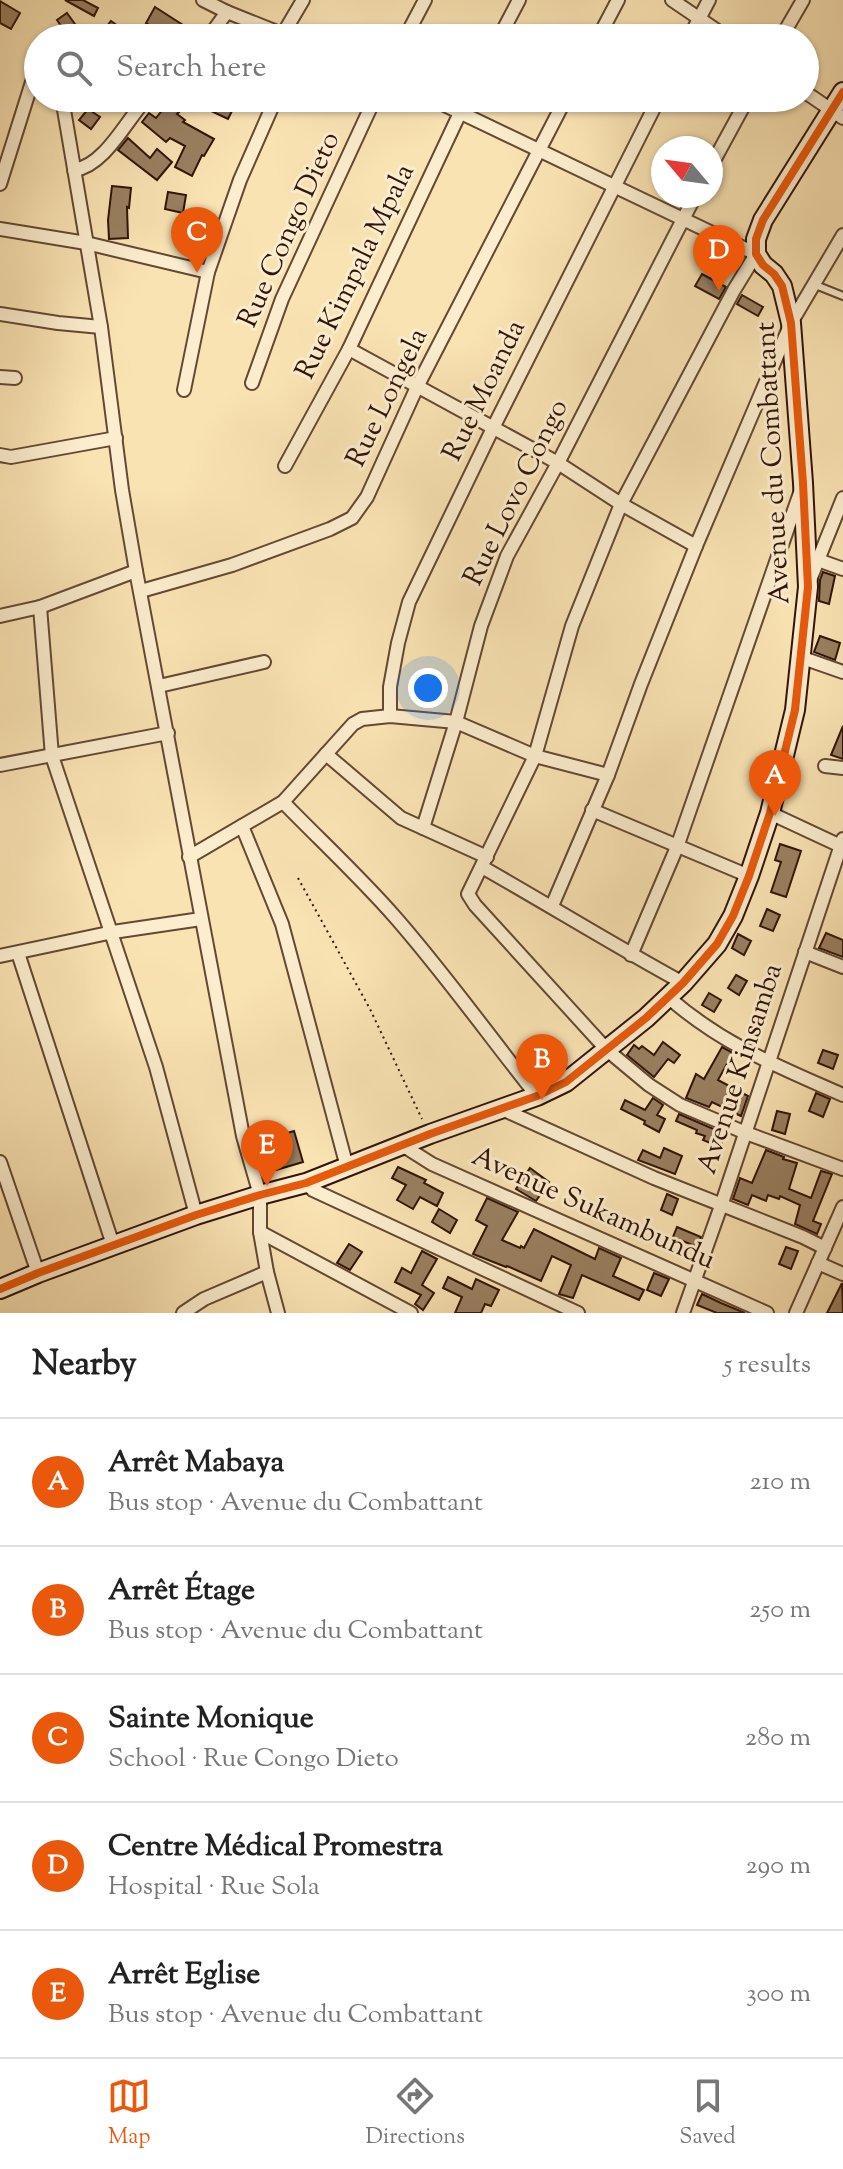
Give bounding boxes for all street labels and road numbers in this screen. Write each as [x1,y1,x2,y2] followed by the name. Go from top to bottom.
[229,126,351,334] street label: Rue Congo Dieto
[286,157,426,387] street label: Rue Kimpala Mpala
[433,313,537,469] street label: Rue Moanda
[747,320,801,605] street label: Avenue du Combattant
[337,322,439,474] street label: Rue Longela
[454,393,580,593] street label: Rue Lovo Congo
[688,958,794,1179] street label: Avenue Kinsamba
[465,1137,721,1281] street label: Avenue Sukambundu

